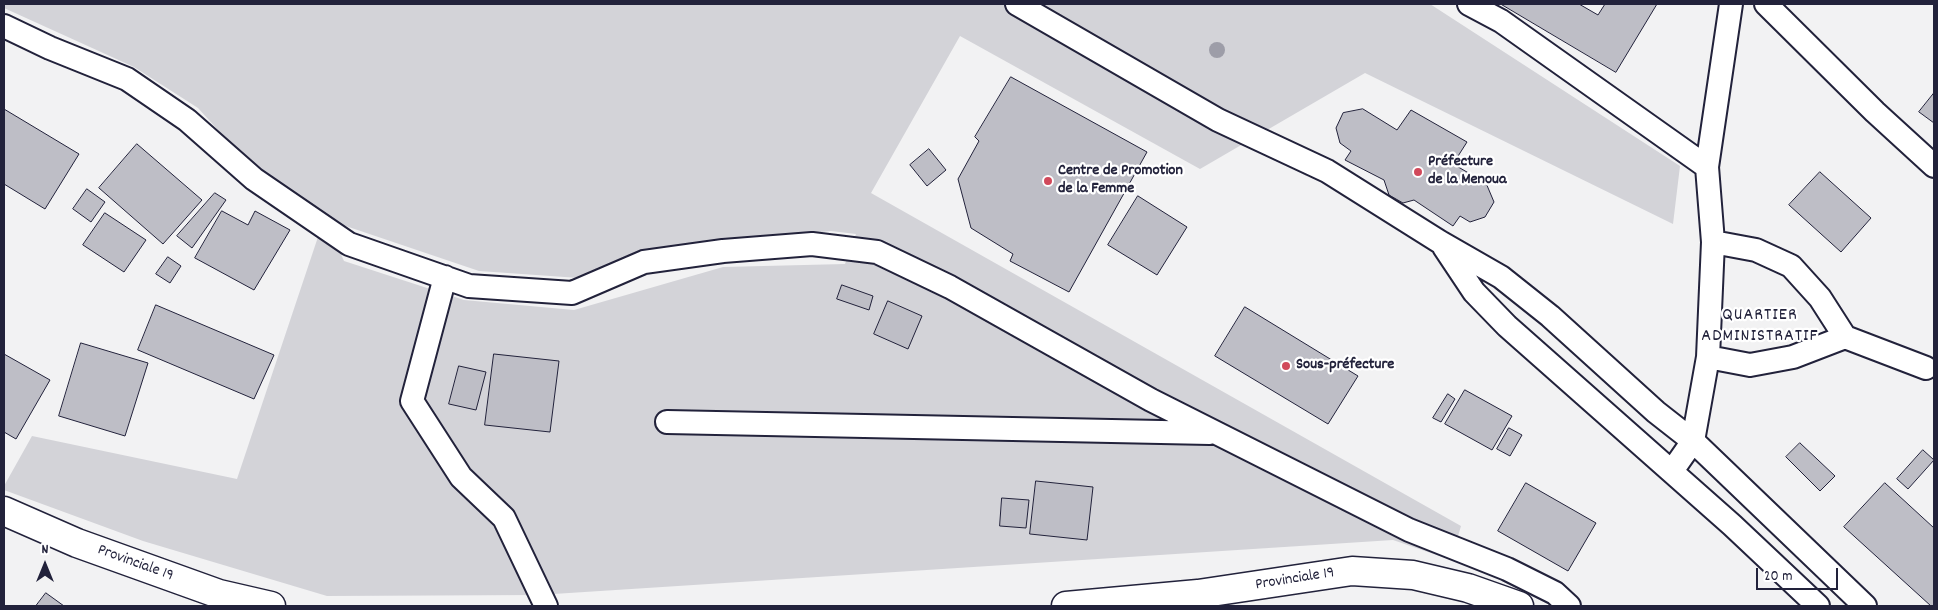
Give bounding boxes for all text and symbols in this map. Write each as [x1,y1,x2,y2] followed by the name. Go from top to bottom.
[1428,153,1507,191] place label: Préfecture de la Menoua
[1058,162,1183,200] place label: Centre de Promotion de la Femme
[1412,166,1424,178] marker: Préfecture de la Menoua
[1042,175,1054,187] marker: Centre de Promotion de la Femme
[1700,306,1820,348] district label: QUARTIER ADMINISTRATIF
[1296,356,1394,376] place label: Sous-préfecture
[1280,360,1292,372] marker: Sous-préfecture
[20,540,70,590] north arrow
[42,540,48,560] text: N
[94,541,176,587] street label: Provinciale 19
[1758,558,1840,590] scale bar
[1254,564,1336,596] street label: Provinciale 19
[1764,566,1792,588] text: 20 m

